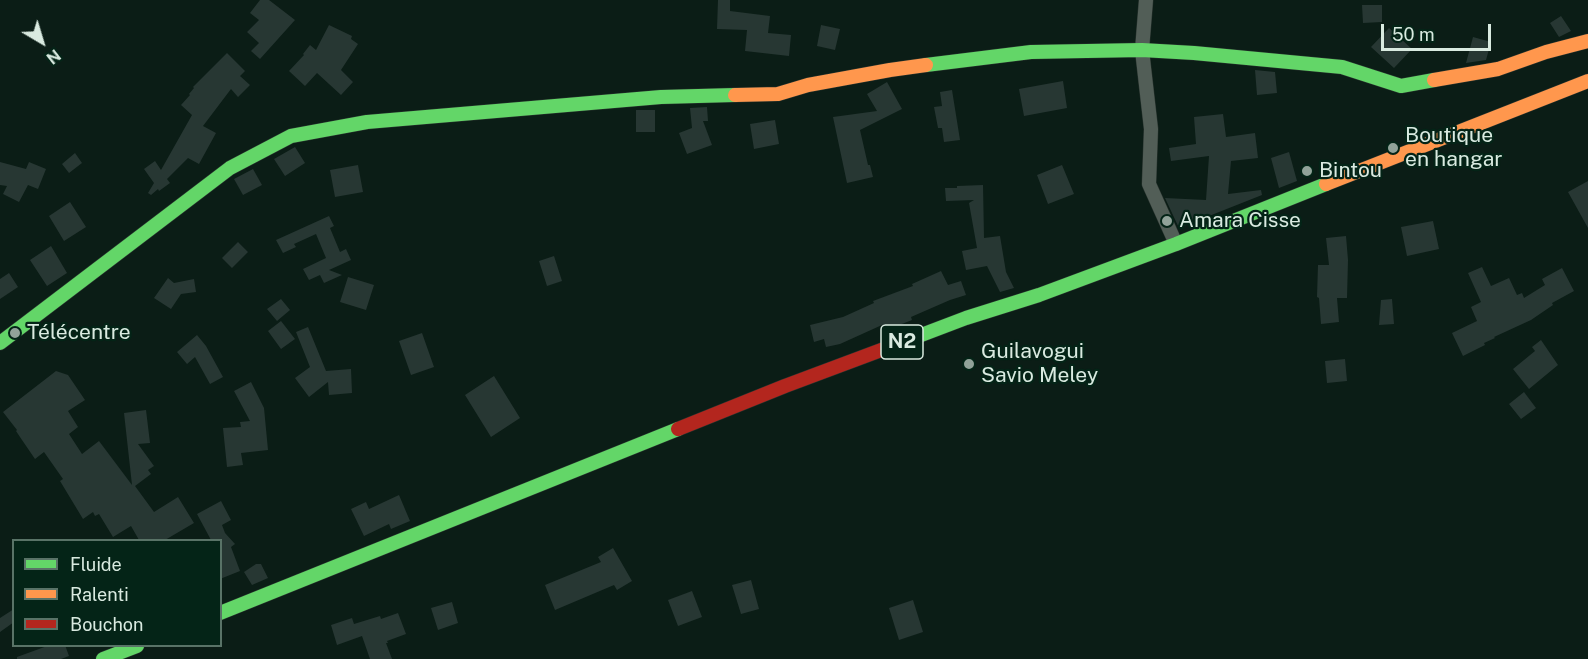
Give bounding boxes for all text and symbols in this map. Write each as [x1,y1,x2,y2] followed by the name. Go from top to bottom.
[12,12,72,72] north arrow
[1384,12,1494,50] scale bar
[1392,24,1435,45] text: 50 m
[43,45,64,68] text: N
[1405,123,1502,173] place label: Boutique en hangar
[1386,141,1400,155] marker: Boutique en hangar
[1319,158,1382,184] place label: Bintou
[1300,164,1314,178] marker: Bintou
[1179,208,1301,234] place label: Amara Cisse
[1160,214,1174,228] marker: Amara Cisse
[27,320,131,346] place label: Télécentre
[881,325,923,359] road number: N2
[8,326,22,340] marker: Télécentre
[981,339,1098,389] place label: Guilavogui Savio Meley
[962,357,976,371] marker: Guilavogui Savio Meley
[12,539,222,647] legend
[70,554,122,575] text: Fluide
[70,584,129,605] text: Ralenti
[70,614,143,635] text: Bouchon

